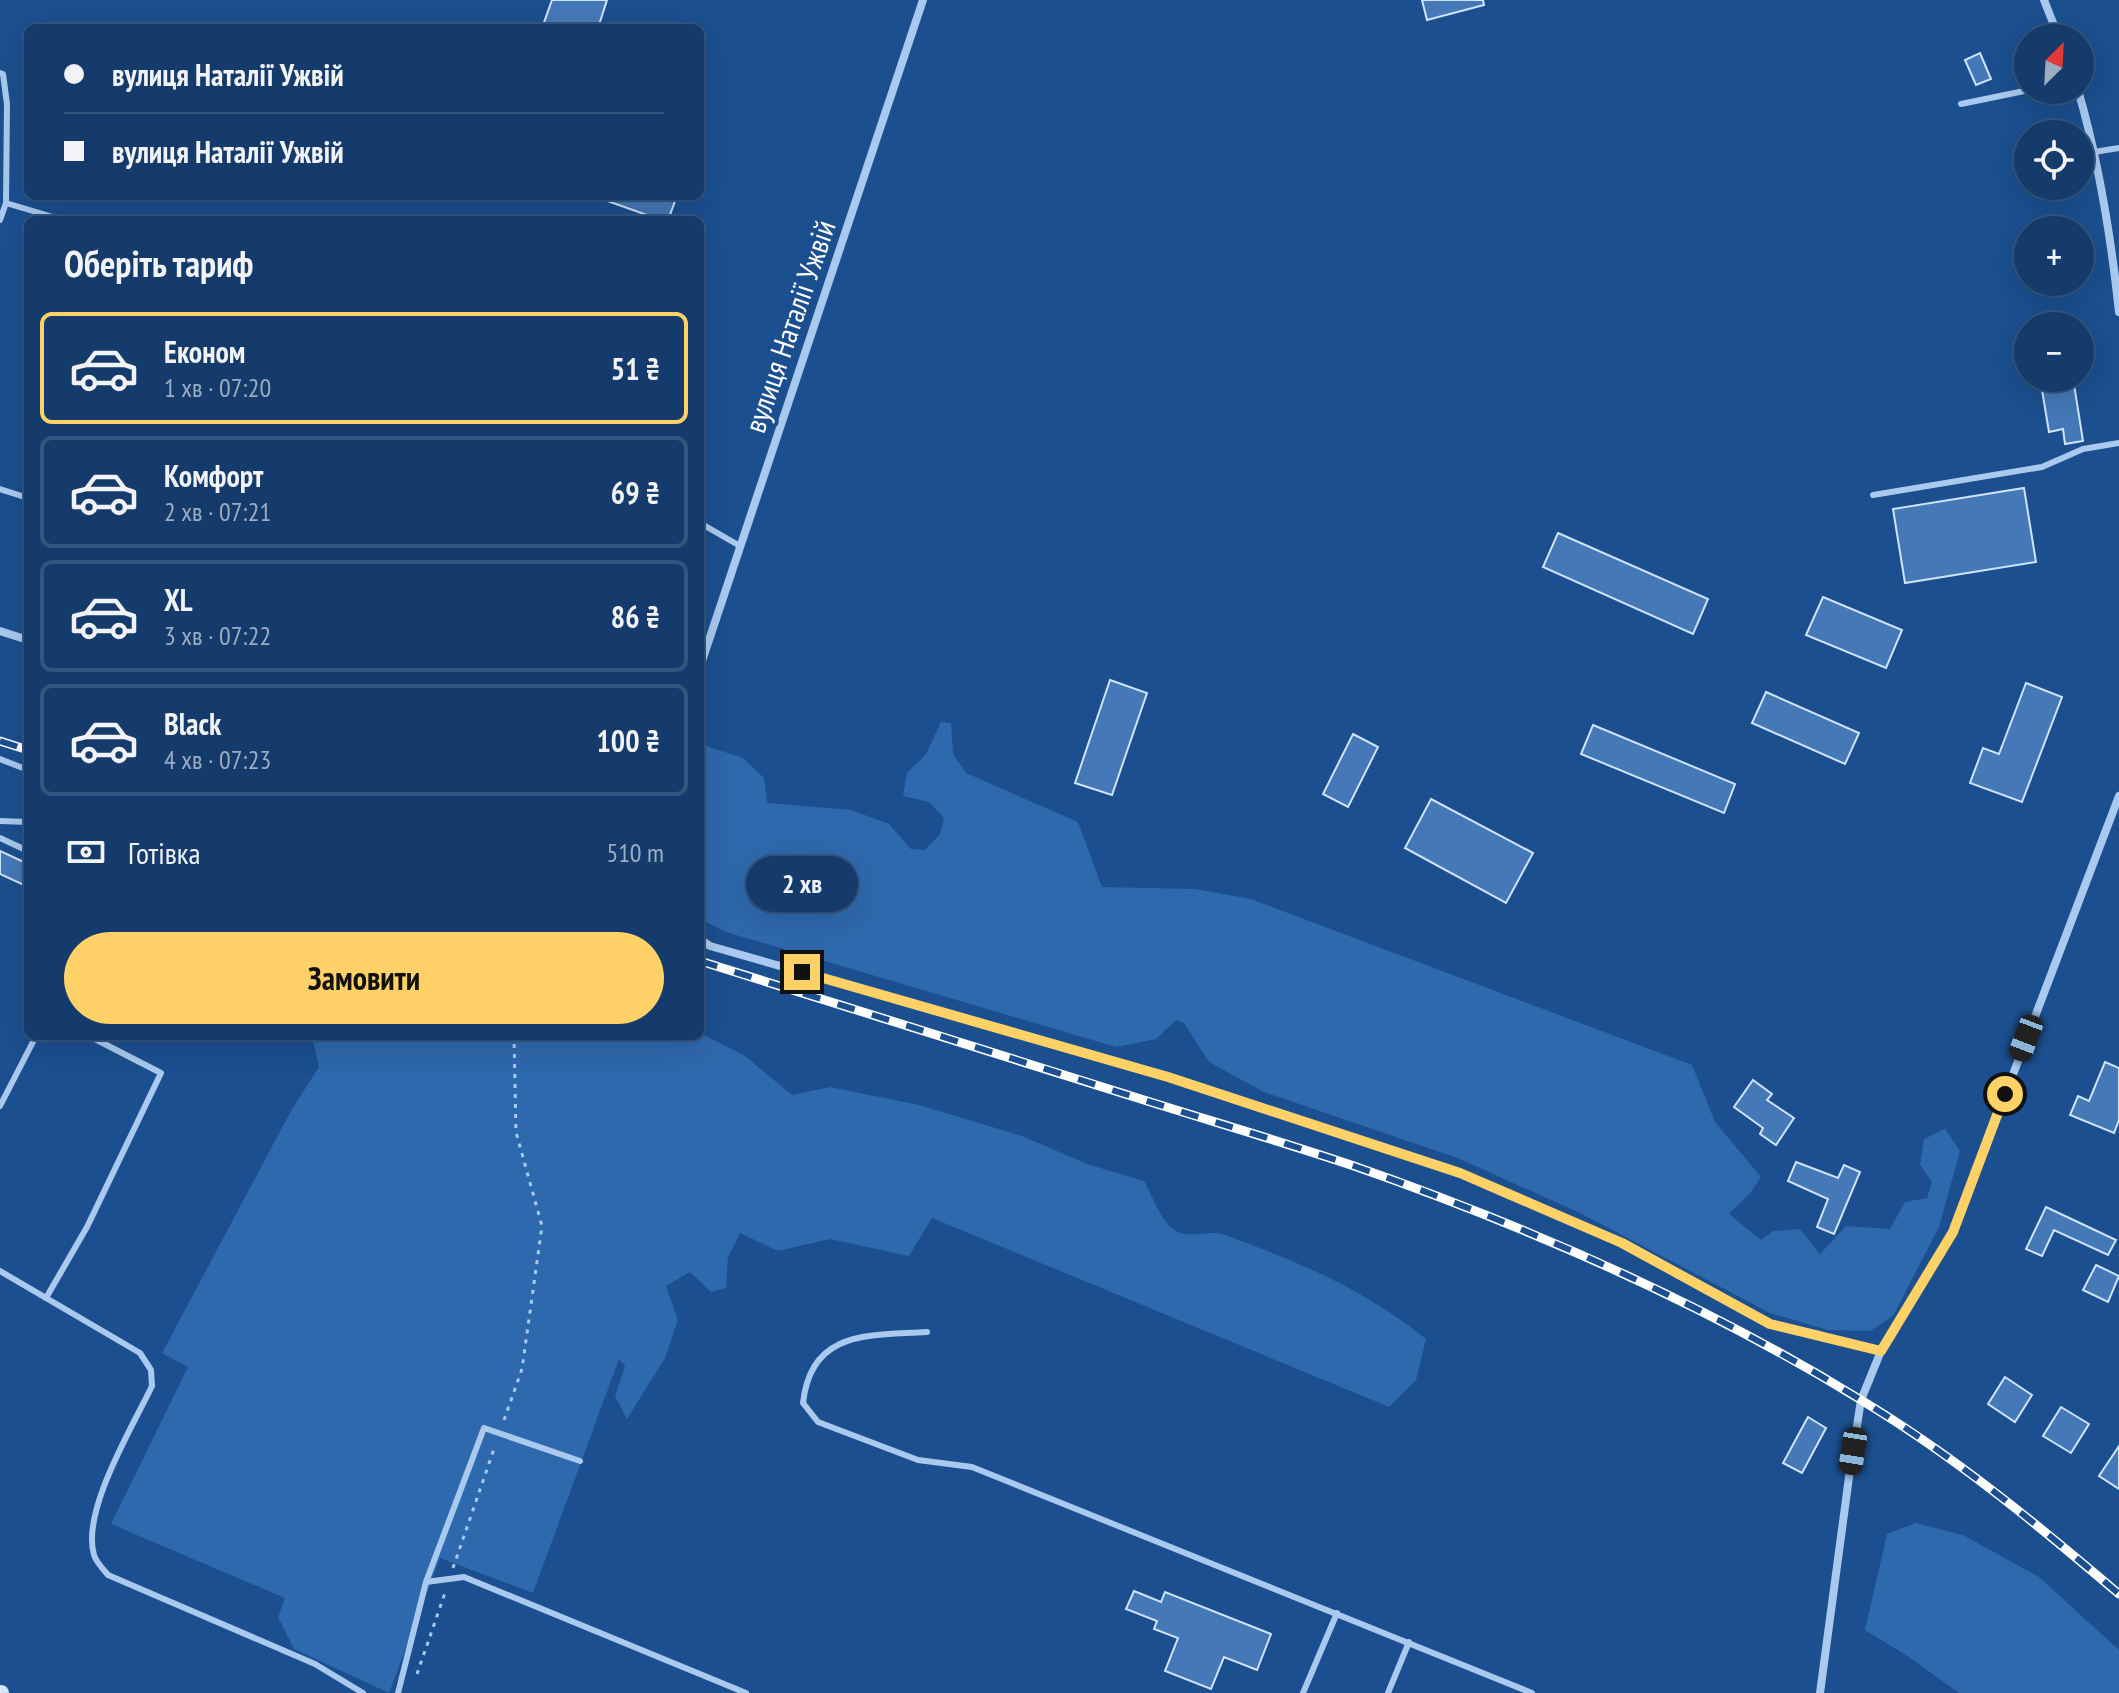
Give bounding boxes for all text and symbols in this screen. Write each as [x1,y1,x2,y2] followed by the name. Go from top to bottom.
[2014,24,2094,104] north arrow
[2014,24,2094,392] map controls
[112,55,344,94] text: вулиця Наталії Ужвій
[2014,120,2094,200] button: locate
[112,132,344,171] text: вулиця Наталії Ужвій
[734,215,844,437] street label: вулиця Наталії Ужвій
[2014,216,2094,296] button: +
[64,240,253,287] text: Оберіть тариф
[2014,312,2094,392] button: −
[68,332,140,404] icon: car
[164,332,246,371] text: Економ
[611,349,660,388] text: 51 ₴
[164,371,271,404] text: 1 хв · 07:20
[68,456,140,528] icon: car
[164,456,263,495] text: Комфорт
[611,473,660,512] text: 69 ₴
[164,495,271,528] text: 2 хв · 07:21
[68,580,140,652] icon: car
[164,580,193,619] text: XL
[611,597,660,636] text: 86 ₴
[164,619,271,652] text: 3 хв · 07:22
[68,704,140,776] icon: car
[164,704,221,743] text: Black
[596,721,660,760] text: 100 ₴
[164,743,271,776] text: 4 хв · 07:23
[64,830,108,874] icon: cash
[128,833,200,872] text: Готівка
[606,836,664,869] text: 510 m
[746,856,858,912] callout: 2 хв
[782,867,822,900] text: 2 хв
[64,932,664,1024] button: Замовити
[784,954,820,990] route end
[2006,1011,2046,1065] car
[1987,1076,2023,1112] route start
[1837,1425,1869,1477] car

